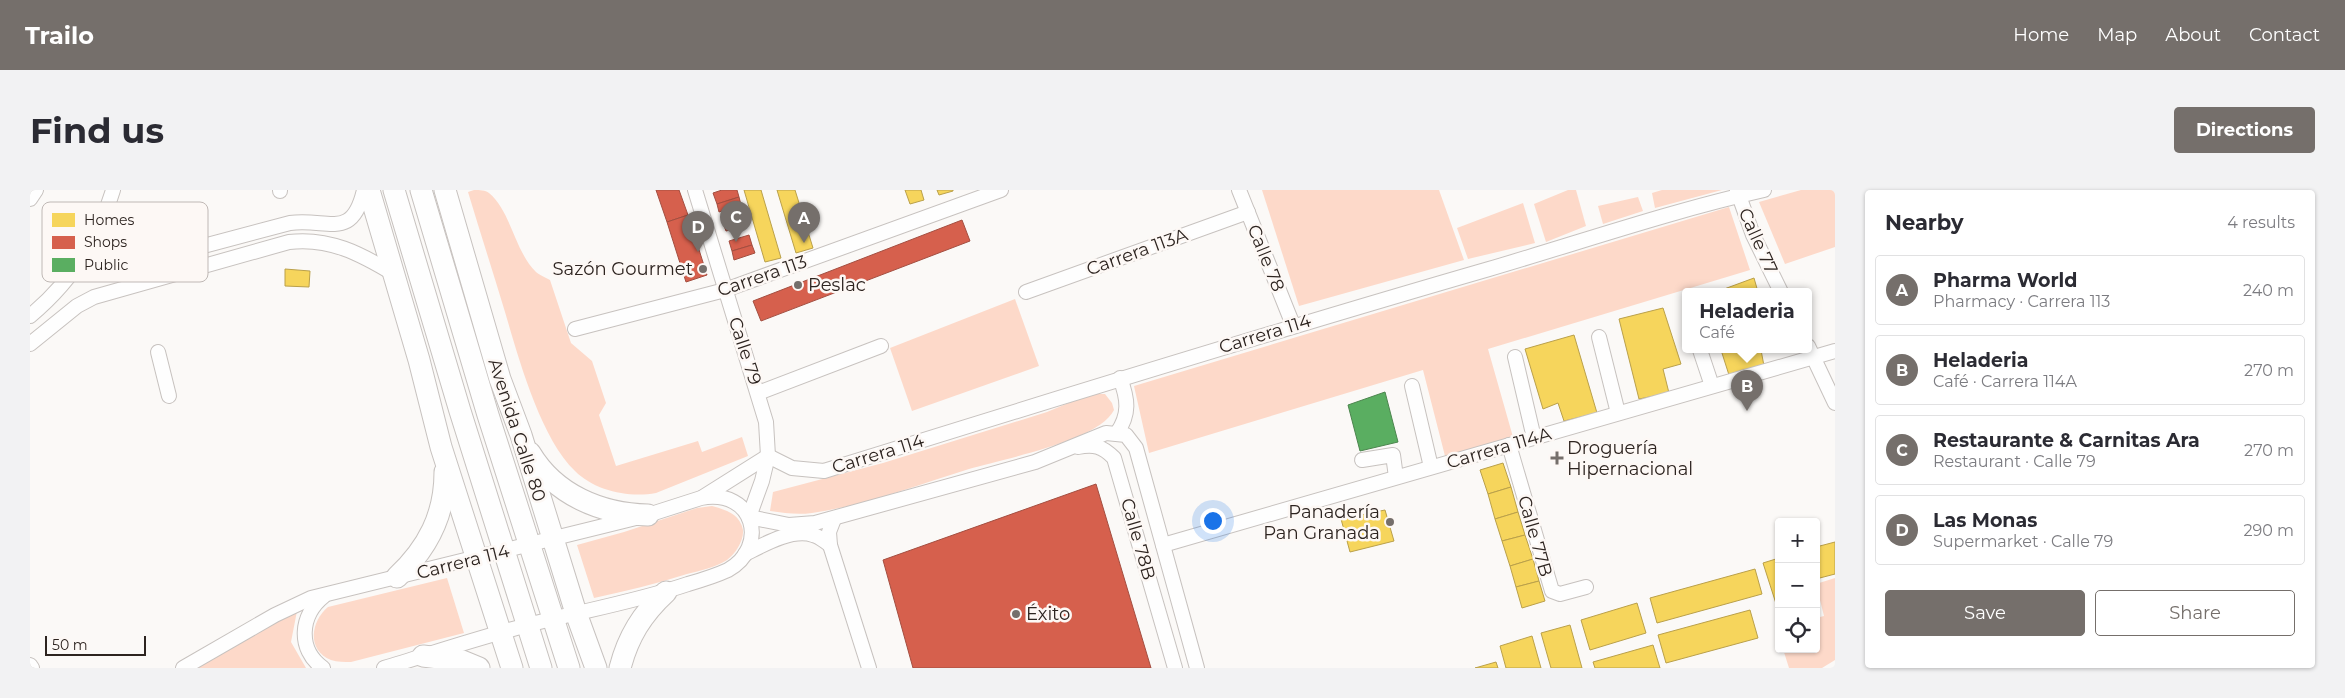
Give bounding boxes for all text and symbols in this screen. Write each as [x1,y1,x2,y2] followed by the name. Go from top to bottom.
[25,21,94,50] text: Trailo
[2013,24,2069,46] text: Home
[2097,24,2137,46] text: Map
[2165,24,2221,46] text: About
[2249,24,2320,46] text: Contact
[2174,107,2315,153] button: Directions
[30,109,164,152] text: Find us
[720,201,752,242] pin: C
[42,202,208,282] legend
[788,202,820,243] pin: A
[1734,205,1782,277] street label: Calle 77
[1885,210,1964,235] text: Nearby
[84,211,134,229] text: Homes
[682,211,714,252] pin: D
[2227,213,2295,232] text: 4 results
[1243,221,1289,295] street label: Calle 78
[1083,223,1191,280] street label: Carrera 113A
[84,233,127,251] text: Shops
[714,250,810,302] street label: Carrera 113
[84,256,128,274] text: Public
[552,258,693,280] place label: Sazón Gourmet
[697,263,709,275] marker: Sazón Gourmet
[1933,269,2077,292] text: Pharma World
[808,274,866,296] place label: Peslac
[792,279,804,291] marker: Peslac
[1896,281,1908,300] text: A
[2243,281,2294,300] text: 240 m
[1682,288,1812,353] popup
[1933,292,2110,311] text: Pharmacy · Carrera 113
[1699,300,1795,323] text: Heladeria
[1216,310,1314,358] street label: Carrera 114
[724,314,766,388] street label: Calle 79
[1699,323,1735,342] text: Café
[1933,349,2029,372] text: Heladeria
[483,356,551,504] street label: Avenida Calle 80
[1896,361,1908,380] text: B
[2244,361,2294,380] text: 270 m
[1731,370,1763,411] pin: B
[1933,372,2077,391] text: Café · Carrera 114A
[1444,423,1554,473] street label: Carrera 114A
[1933,429,2200,452] text: Restaurante & Carnitas Ara
[829,430,927,478] street label: Carrera 114
[1567,437,1693,480] place label: Droguería Hipernacional
[1896,441,1908,460] text: C
[2244,441,2294,460] text: 270 m
[1551,452,1563,464] marker: Droguería Hipernacional
[1933,452,2096,471] text: Restaurant · Calle 79
[1513,493,1557,579] street label: Calle 77B
[1116,496,1160,582] street label: Calle 78B
[1263,501,1380,544] place label: Panadería Pan Granada
[1200,508,1226,534] your location
[1933,509,2037,532] text: Las Monas
[1384,516,1396,528] marker: Panadería Pan Granada
[1775,518,1820,653] map controls
[1775,518,1820,563] button: +
[1895,521,1909,540] text: D
[2243,521,2294,540] text: 290 m
[1933,532,2113,551] text: Supermarket · Calle 79
[414,540,512,584] street label: Carrera 114
[1775,563,1820,608] button: −
[1885,590,2085,636] button: Save
[2095,590,2295,636] button: Share
[1026,603,1070,625] place label: Éxito
[1010,608,1022,620] marker: Éxito
[1775,608,1820,653] button: locate
[45,633,146,656] scale bar
[52,636,88,654] text: 50 m

